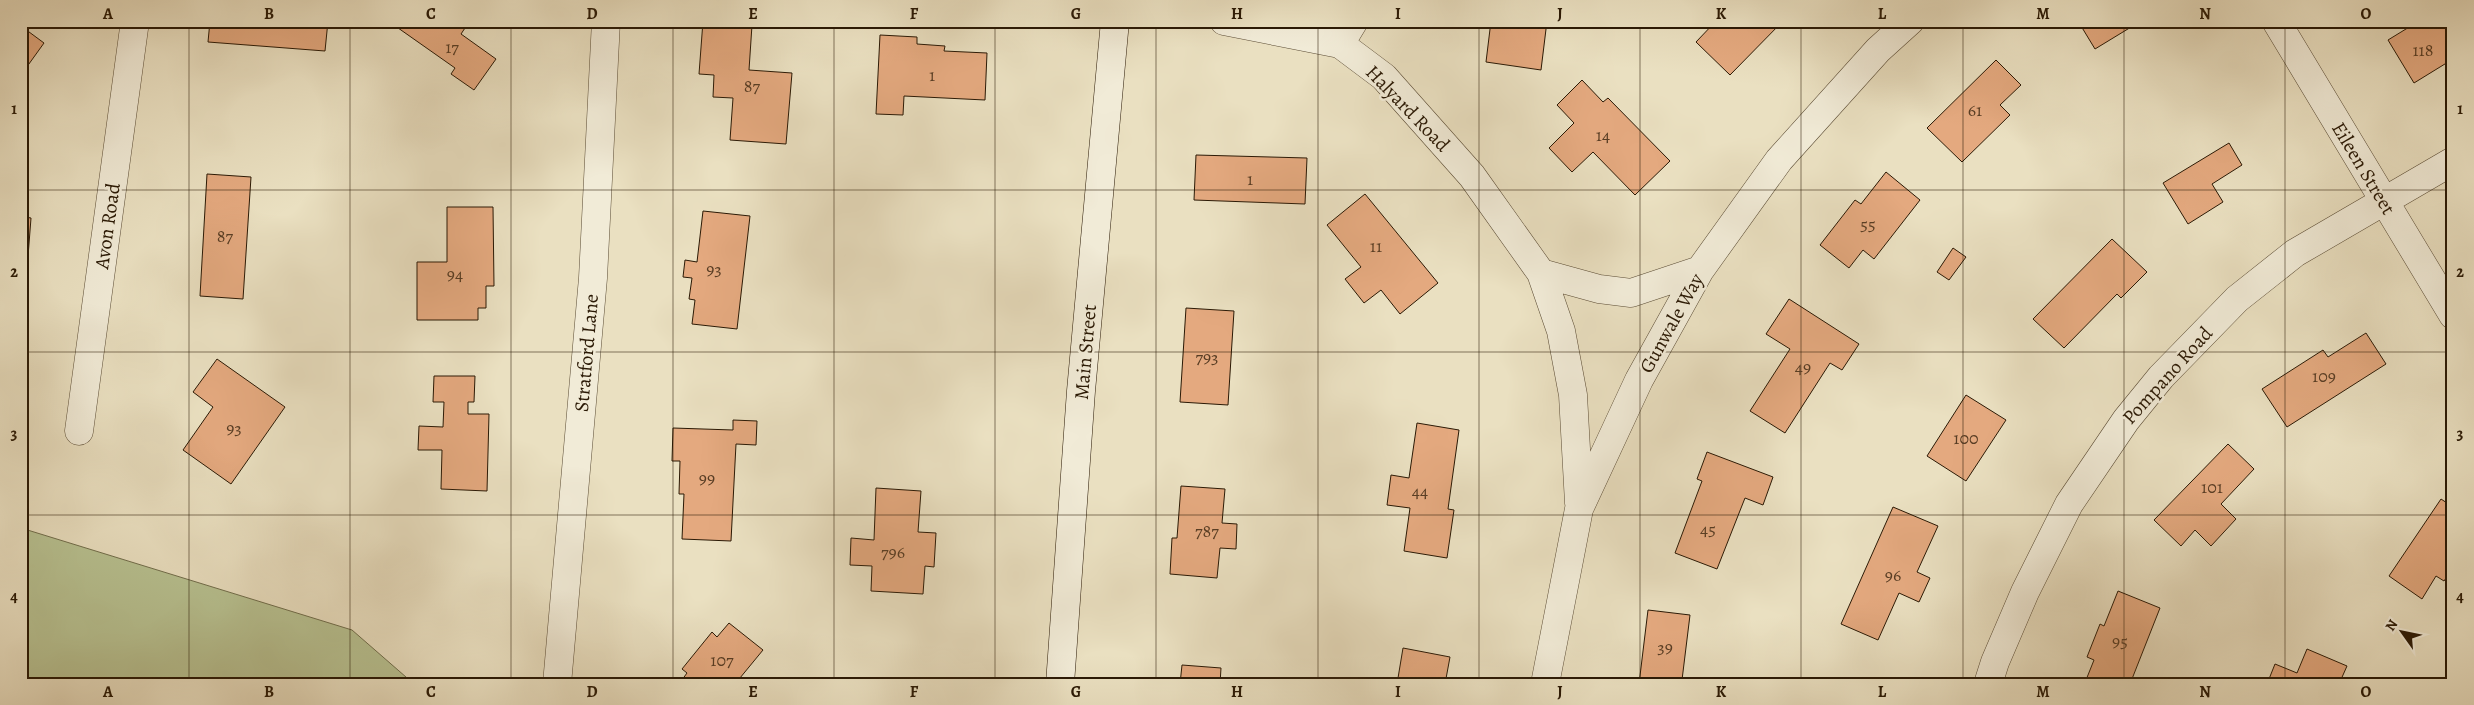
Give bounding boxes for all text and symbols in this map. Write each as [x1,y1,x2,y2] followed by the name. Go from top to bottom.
[102,3,114,25] text: A
[264,3,274,25] text: B
[426,3,436,25] text: C
[586,3,598,25] text: D
[748,3,758,25] text: E
[910,3,919,25] text: F
[1071,3,1081,25] text: G
[1231,3,1243,25] text: H
[1395,3,1401,25] text: I
[1557,3,1563,25] text: J
[1716,3,1727,25] text: K
[1878,3,1887,25] text: L
[2036,3,2050,25] text: M
[2199,3,2211,25] text: N
[2361,3,2372,25] text: O
[445,35,459,59] house number: 17
[2412,38,2434,62] house number: 118
[1360,59,1456,158] street label: Halyard Road
[929,63,935,87] house number: 1
[744,74,761,98] house number: 87
[11,98,17,120] text: 1
[1968,98,1982,122] house number: 61
[2457,98,2463,120] text: 1
[2325,117,2402,220] street label: Eileen Street
[1596,123,1610,147] house number: 14
[1247,167,1253,191] house number: 1
[88,181,127,272] street label: Avon Road
[1860,212,1876,236] house number: 55
[217,224,234,248] house number: 87
[1370,234,1382,258] house number: 11
[706,257,722,281] house number: 93
[10,261,18,283] text: 2
[2456,261,2464,283] text: 2
[447,262,463,286] house number: 94
[1633,268,1710,378] street label: Gunwale Way
[568,293,605,413] street label: Stratford Lane
[1068,303,1103,401] street label: Main Street
[2116,320,2219,430] street label: Pompano Road
[1195,345,1219,369] house number: 793
[1795,355,1811,379] house number: 49
[2312,364,2336,388] house number: 109
[226,416,242,440] house number: 93
[11,423,18,445] text: 3
[2457,423,2464,445] text: 3
[1953,426,1979,450] house number: 100
[699,466,715,490] house number: 99
[2201,475,2223,499] house number: 101
[1412,479,1428,503] house number: 44
[1700,517,1716,541] house number: 45
[1195,519,1219,543] house number: 787
[881,540,905,564] house number: 796
[1885,563,1901,587] house number: 96
[10,586,18,608] text: 4
[2456,586,2464,608] text: 4
[2376,608,2426,658] north arrow
[2381,616,2402,635] text: N
[2112,629,2128,653] house number: 95
[1657,635,1673,659] house number: 39
[710,648,734,672] house number: 107
[102,681,114,703] text: A
[264,681,274,703] text: B
[426,681,436,703] text: C
[586,681,598,703] text: D
[748,681,758,703] text: E
[910,681,919,703] text: F
[1071,681,1081,703] text: G
[1231,681,1243,703] text: H
[1395,681,1401,703] text: I
[1557,681,1563,703] text: J
[1716,681,1727,703] text: K
[1878,681,1887,703] text: L
[2036,681,2050,703] text: M
[2199,681,2211,703] text: N
[2361,681,2372,703] text: O

